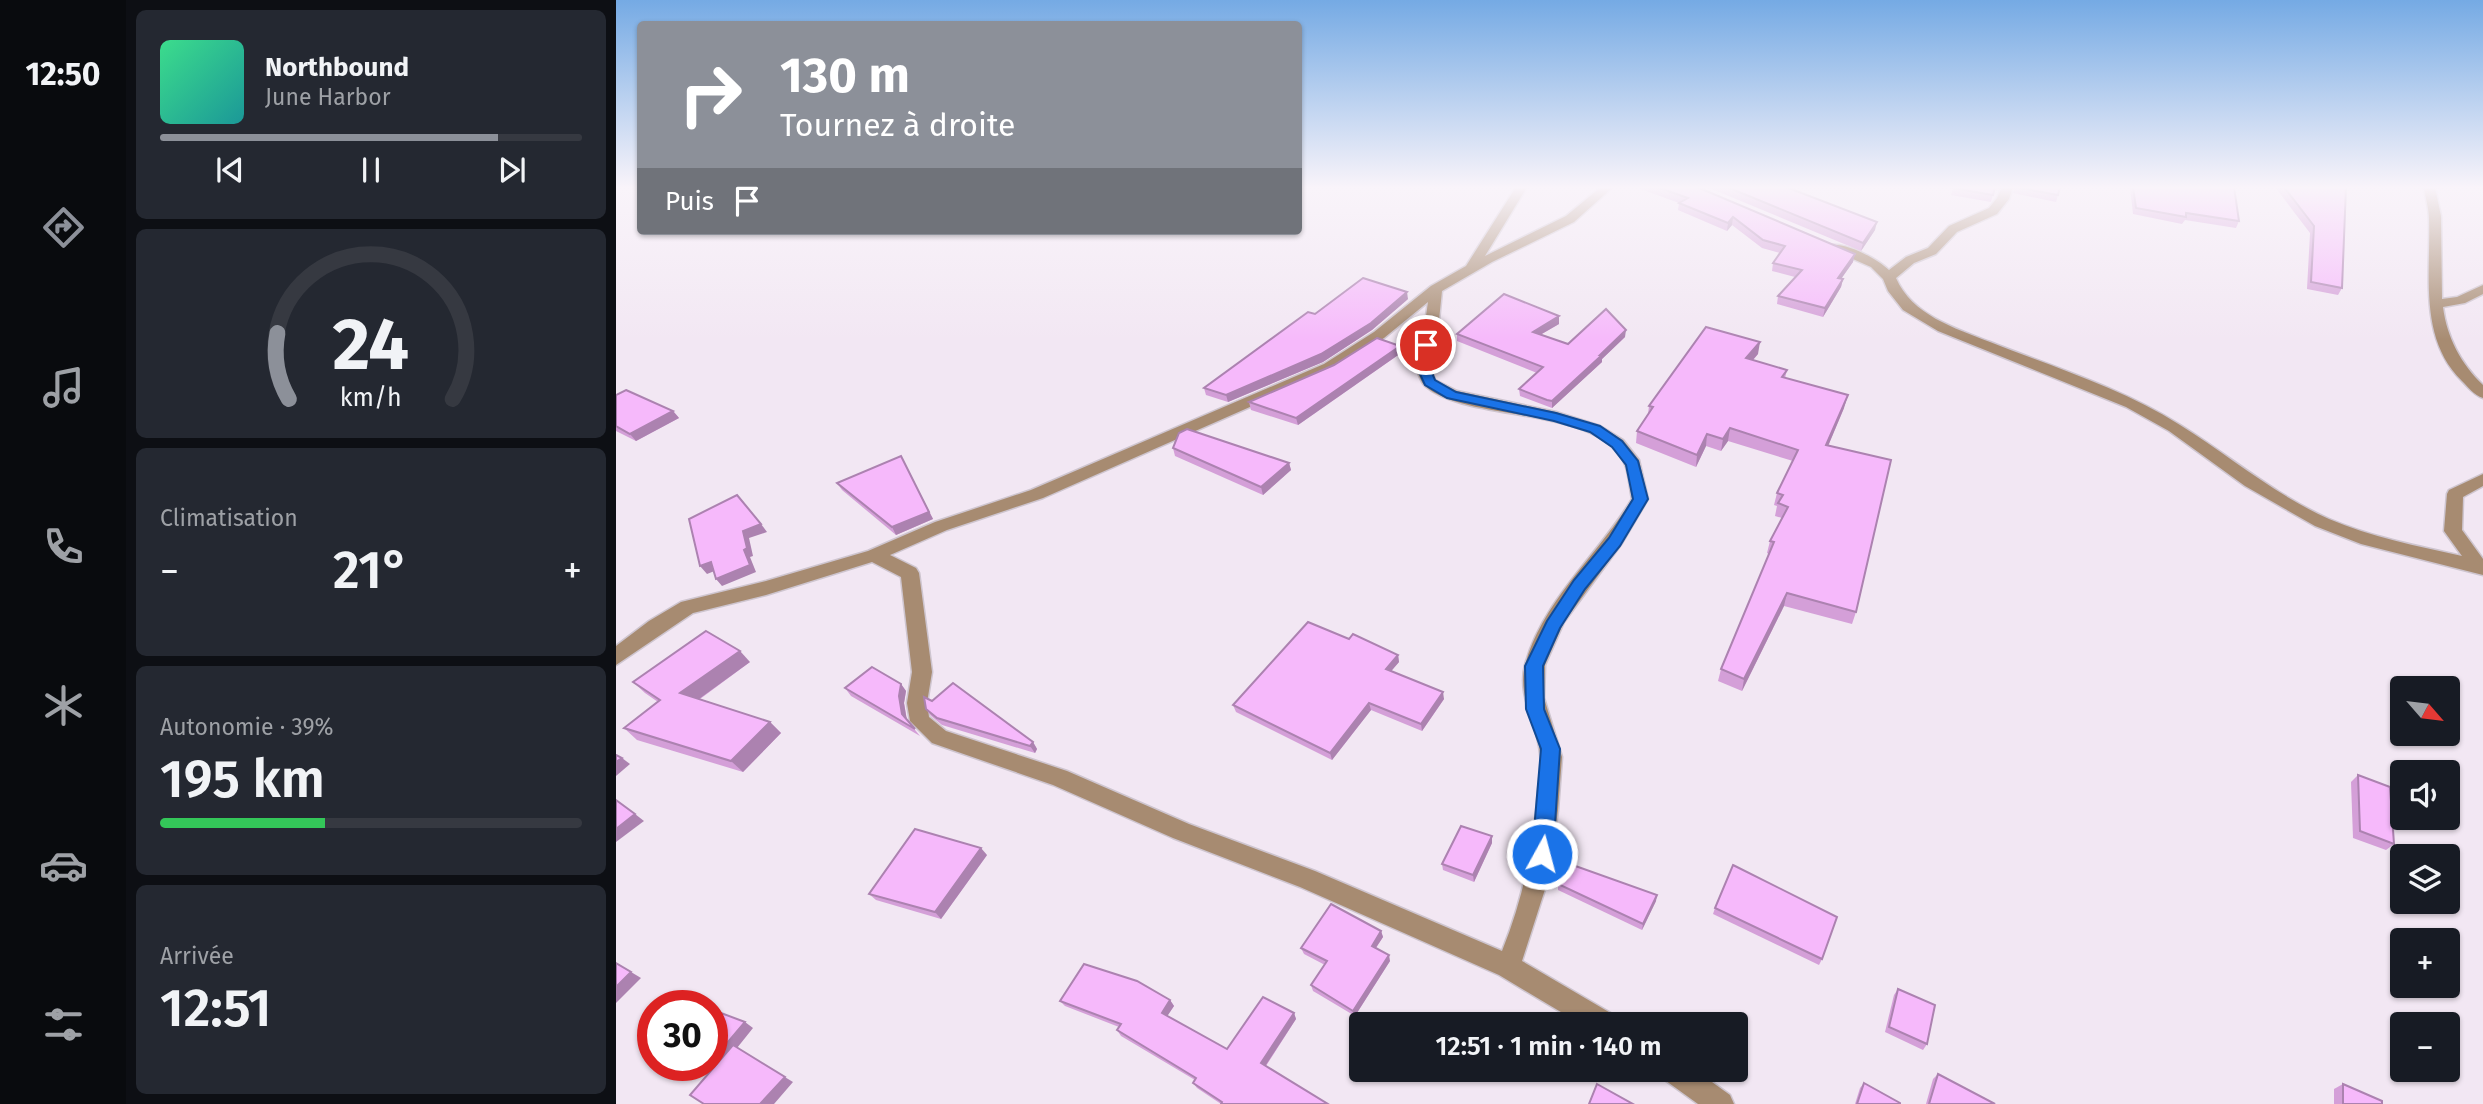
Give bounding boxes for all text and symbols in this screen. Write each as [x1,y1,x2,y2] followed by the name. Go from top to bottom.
[780,46,910,105] text: 130 m
[665,49,756,140] icon: right
[265,52,409,83] text: Northbound
[25,55,101,93] text: 12:50
[265,83,391,111] text: June Harbor
[780,106,1016,144] text: Tournez à droite
[211,151,249,189] icon: previous
[352,151,390,189] icon: pause
[493,151,531,189] icon: next
[728,182,766,220] icon: arrive
[665,186,714,217] text: Puis
[39,203,88,252] icon: directions
[333,302,409,389] text: 24
[1396,315,1456,375] pin
[1407,326,1445,364] icon: arrive
[39,363,88,412] icon: music
[340,383,402,413] text: km/h
[160,504,298,532] text: Climatisation
[39,522,88,571] icon: phone
[333,539,409,602] text: 21°
[160,548,179,594] text: −
[563,548,582,594] text: +
[2390,676,2460,746] north arrow
[2390,676,2460,1082] map controls
[39,681,88,730] icon: climate
[160,713,334,741] text: Autonomie · 39%
[160,748,325,811] text: 195 km
[2390,760,2460,830] button: sound
[1505,817,1579,891] position arrow
[39,841,88,890] icon: car
[2390,844,2460,914] button: layers
[2390,928,2460,998] button: +
[160,942,234,970] text: Arrivée
[160,977,271,1040] text: 12:51
[637,990,728,1081] speed limit sign: 30
[39,1000,88,1049] icon: filters
[2390,1012,2460,1082] button: −
[1436,1031,1662,1062] text: 12:51 · 1 min · 140 m

